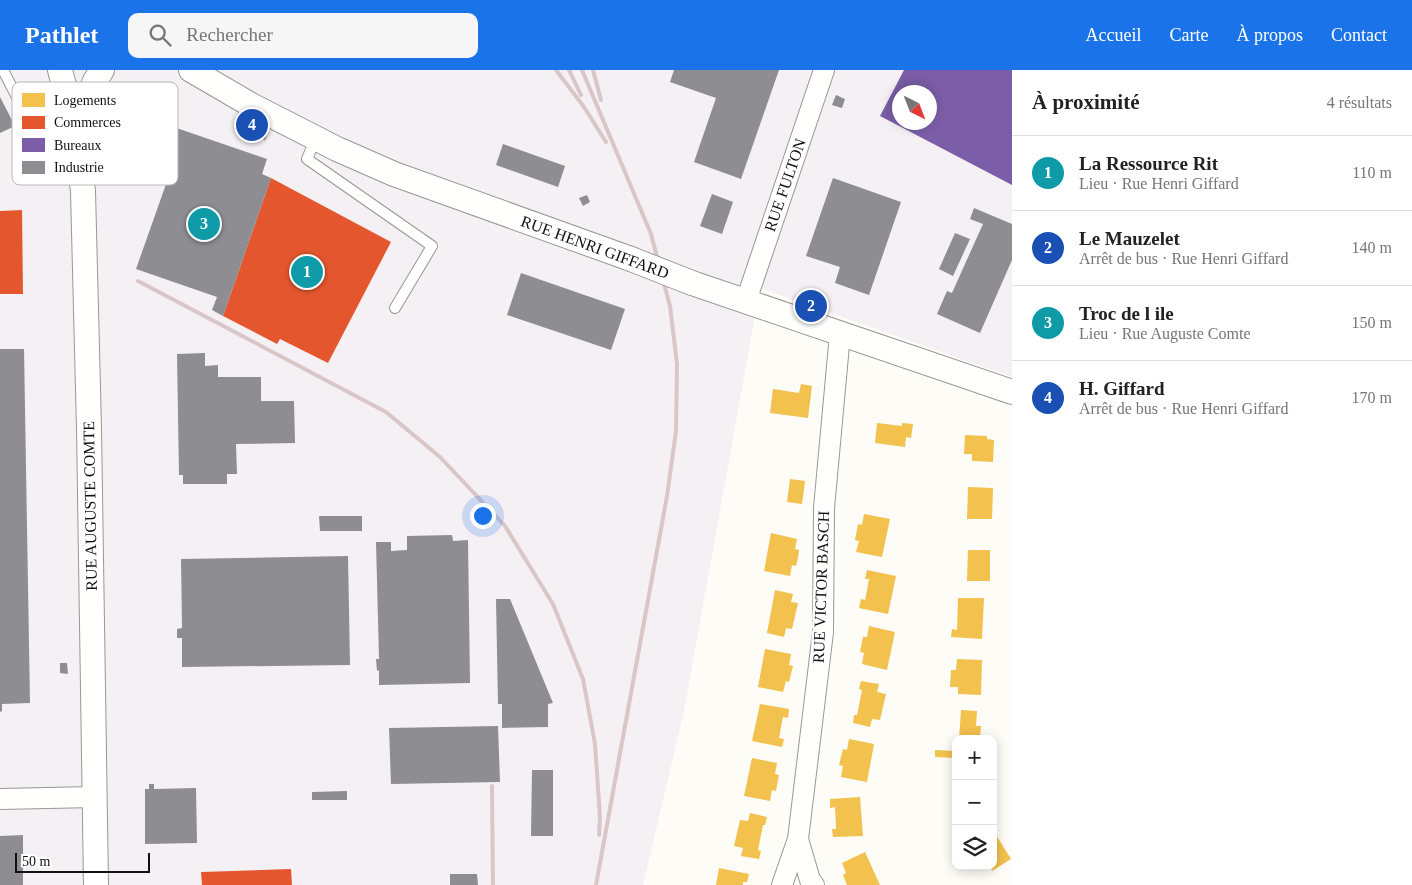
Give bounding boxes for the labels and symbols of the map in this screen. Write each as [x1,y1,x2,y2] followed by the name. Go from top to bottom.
[12,82,178,185] legend
[892,85,937,130] north arrow
[54,93,116,108] text: Logements
[236,106,268,144] pin: 4
[54,115,121,130] text: Commerces
[761,136,809,234] street label: RUE FULTON
[54,138,101,153] text: Bureaux
[54,160,104,175] text: Industrie
[188,205,220,243] pin: 3
[519,212,671,282] street label: RUE HENRI GIFFARD
[291,253,323,291] pin: 1
[795,287,827,325] pin: 2
[80,421,100,591] street label: RUE AUGUSTE COMTE
[470,503,496,529] your location
[810,510,832,663] street label: RUE VICTOR BASCH
[15,850,150,873] scale bar

